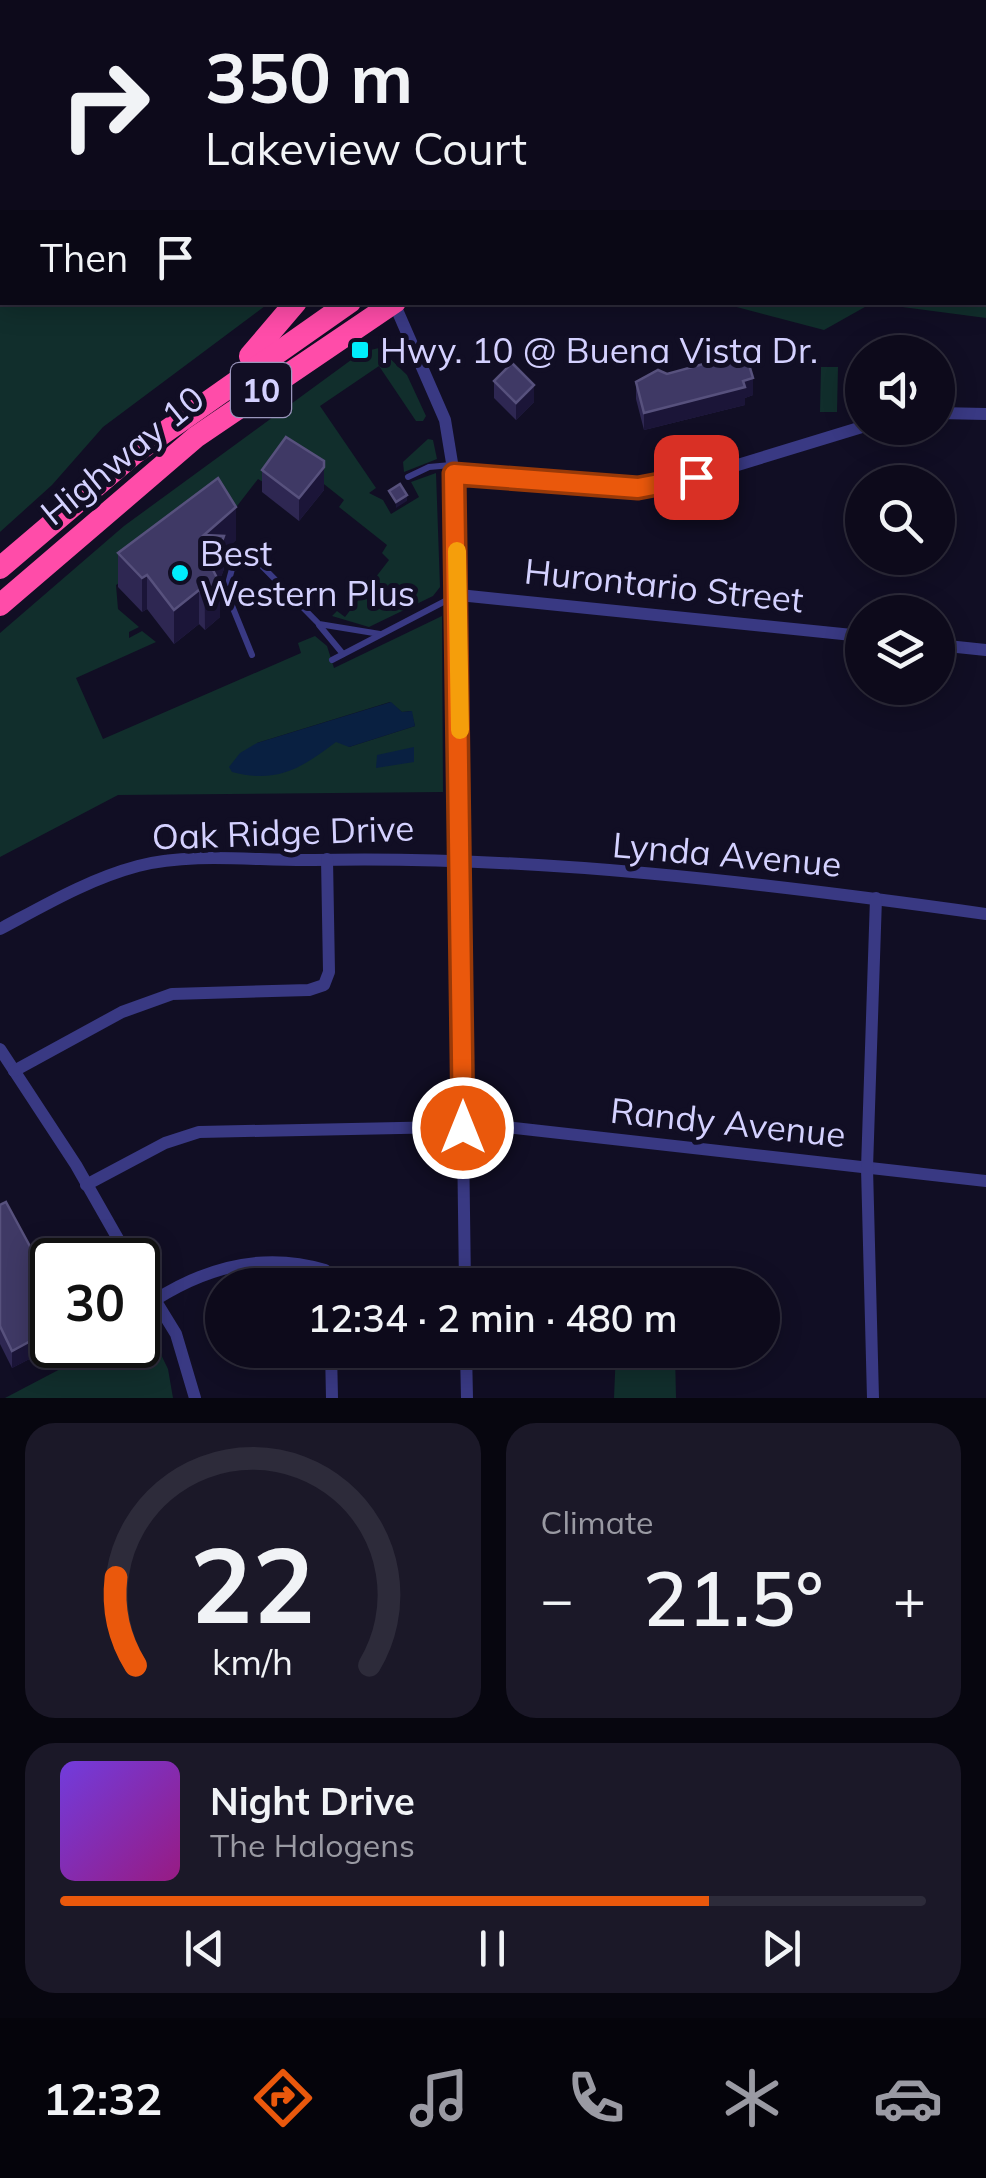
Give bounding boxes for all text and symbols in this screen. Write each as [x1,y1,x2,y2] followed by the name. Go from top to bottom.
[205,33,413,121] text: 350 m
[40,40,170,170] icon: right
[205,120,527,176] text: Lakeview Court
[148,230,203,285] icon: arrive
[40,234,128,282] text: Then
[380,328,818,372] place label: Hwy. 10 @ Buena Vista Dr.
[845,335,955,705] map controls
[845,335,955,445] button: sound
[349,339,371,361] marker: Hwy. 10 @ Buena Vista Dr.
[231,363,291,417] road number: 10
[32,376,212,534] street label: Highway 10
[654,435,739,520] pin
[669,450,724,505] icon: arrive
[845,465,955,575] button: search
[200,531,415,615] place label: Best Western Plus
[522,548,806,622] street label: Hurontario Street
[169,562,191,584] marker: Best Western Plus
[845,595,955,705] button: layers
[151,805,415,859] street label: Oak Ridge Drive
[611,822,843,886] street label: Lynda Avenue
[411,1076,515,1180] position arrow
[608,1088,848,1156] street label: Randy Avenue
[30,1238,160,1368] speed limit sign: 30
[307,1294,678,1342] text: 12:34 · 2 min · 480 m
[541,1502,653,1542] text: Climate
[190,1518,315,1649] text: 22
[643,1551,824,1645] text: 21.5°
[541,1564,574,1633] text: −
[893,1564,926,1633] text: +
[212,1639,293,1684] text: km/h
[210,1777,415,1825] text: Night Drive
[210,1825,415,1865] text: The Halogens
[177,1921,232,1976] icon: previous
[465,1921,520,1976] icon: pause
[754,1921,809,1976] icon: next
[248,2063,318,2133] icon: directions
[404,2063,474,2133] icon: music
[561,2063,631,2133] icon: phone
[717,2063,787,2133] icon: climate
[873,2063,943,2133] icon: car
[43,2070,162,2126] text: 12:32

